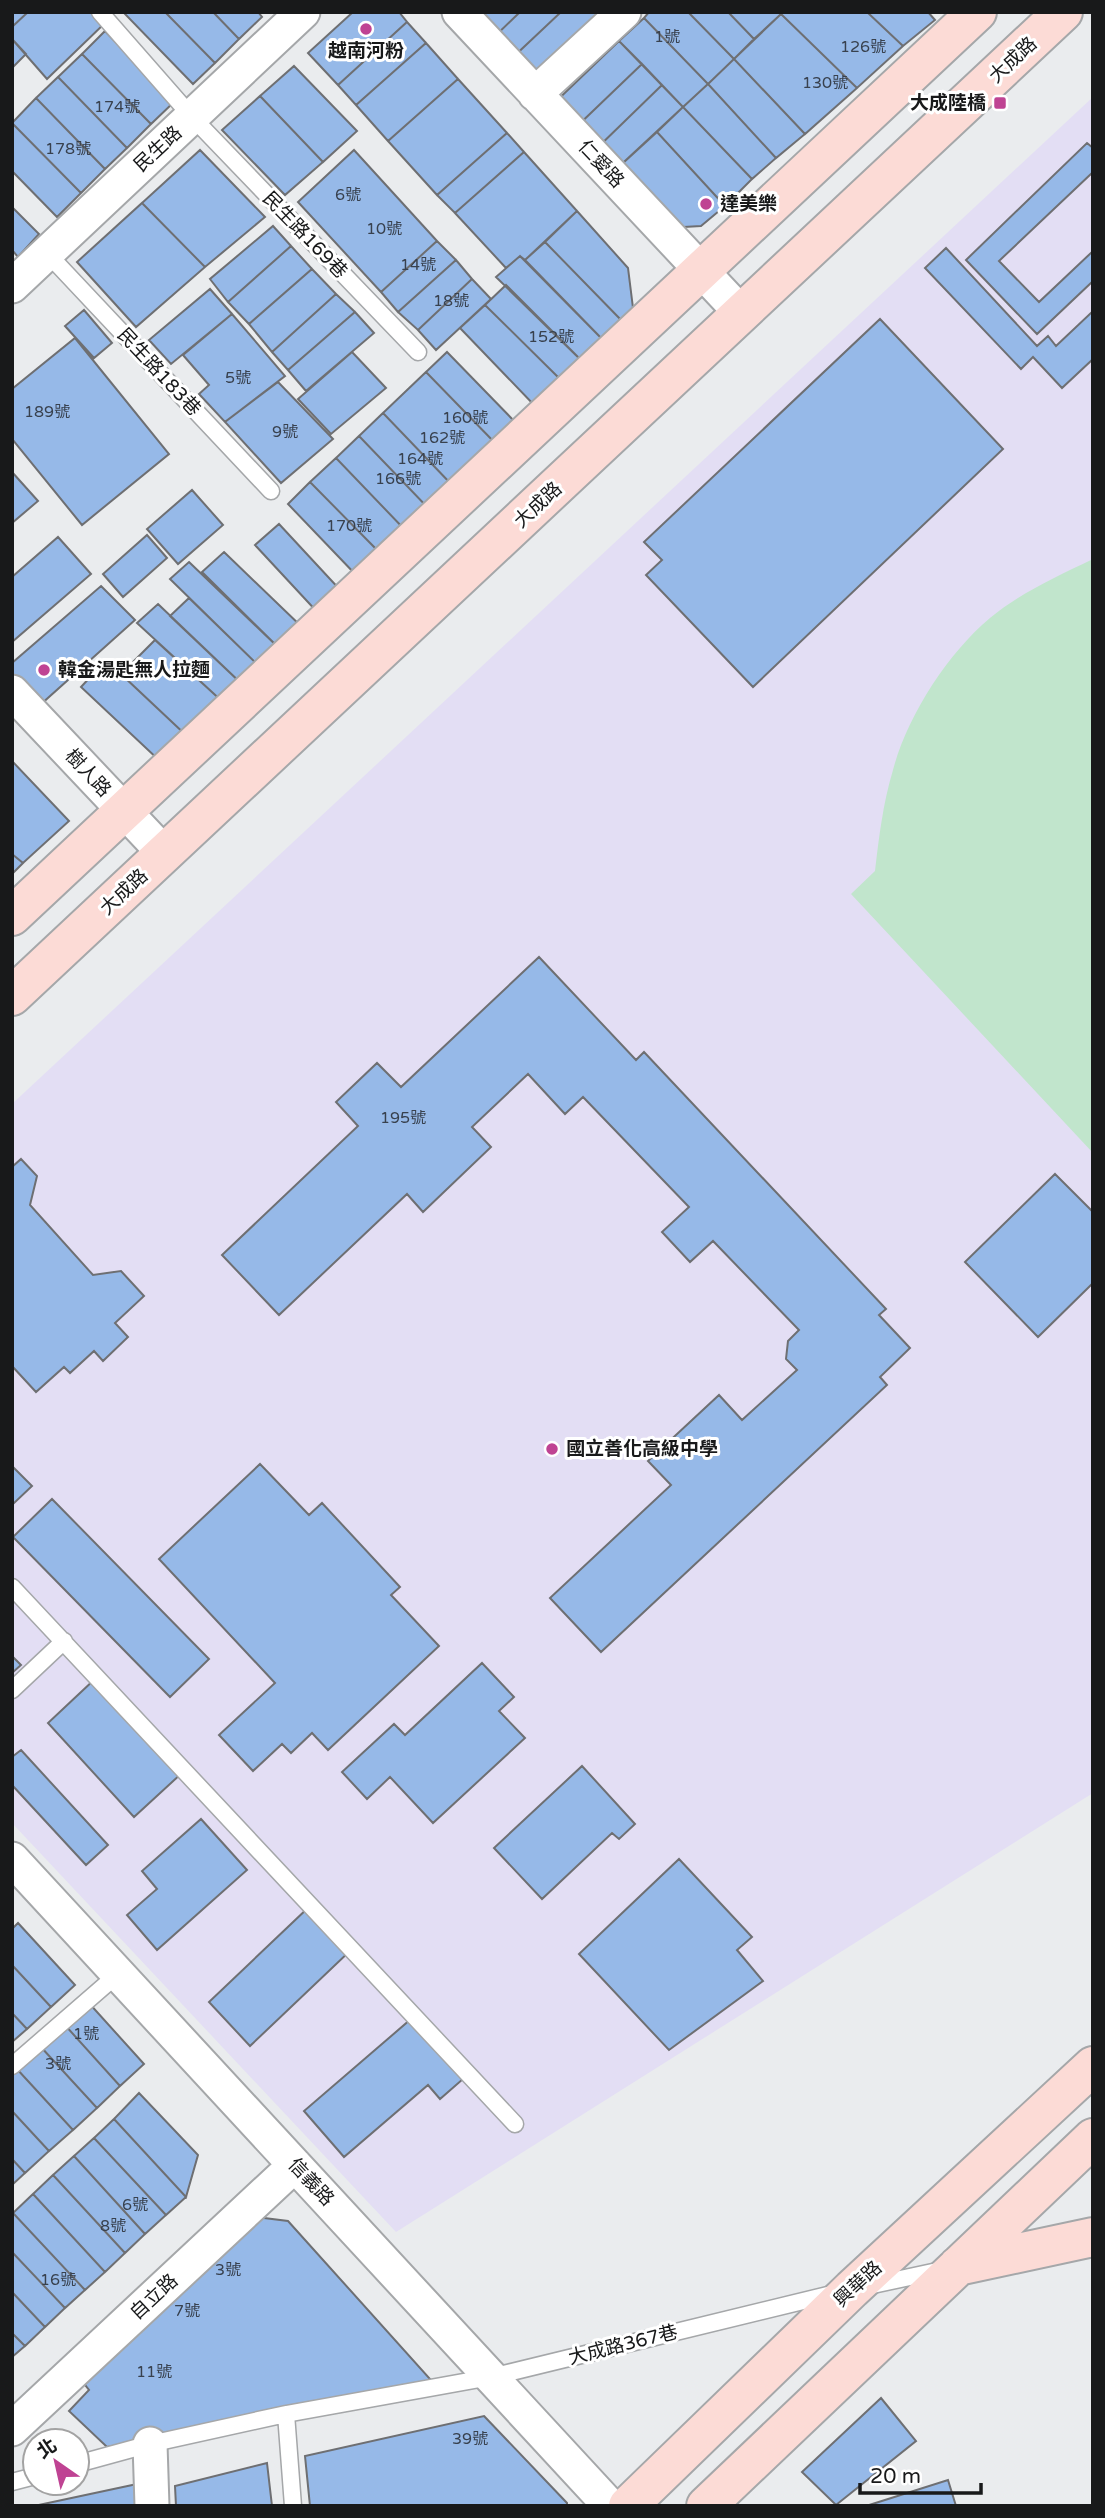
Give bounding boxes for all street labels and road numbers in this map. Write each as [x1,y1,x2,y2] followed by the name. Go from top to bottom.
[985,33,1041,87] street label: 大成路
[130,122,186,176] street label: 民生路
[574,136,628,192] street label: 仁愛路
[258,187,352,283] street label: 民生路169巷
[113,324,205,420] street label: 民生路183巷
[510,478,566,532] street label: 大成路
[61,745,115,801] street label: 樹人路
[96,865,152,919] street label: 大成路
[284,2154,338,2210] street label: 信義路
[830,2257,886,2311] street label: 興華路
[126,2270,182,2324] street label: 自立路
[566,2321,680,2369] street label: 大成路367巷

